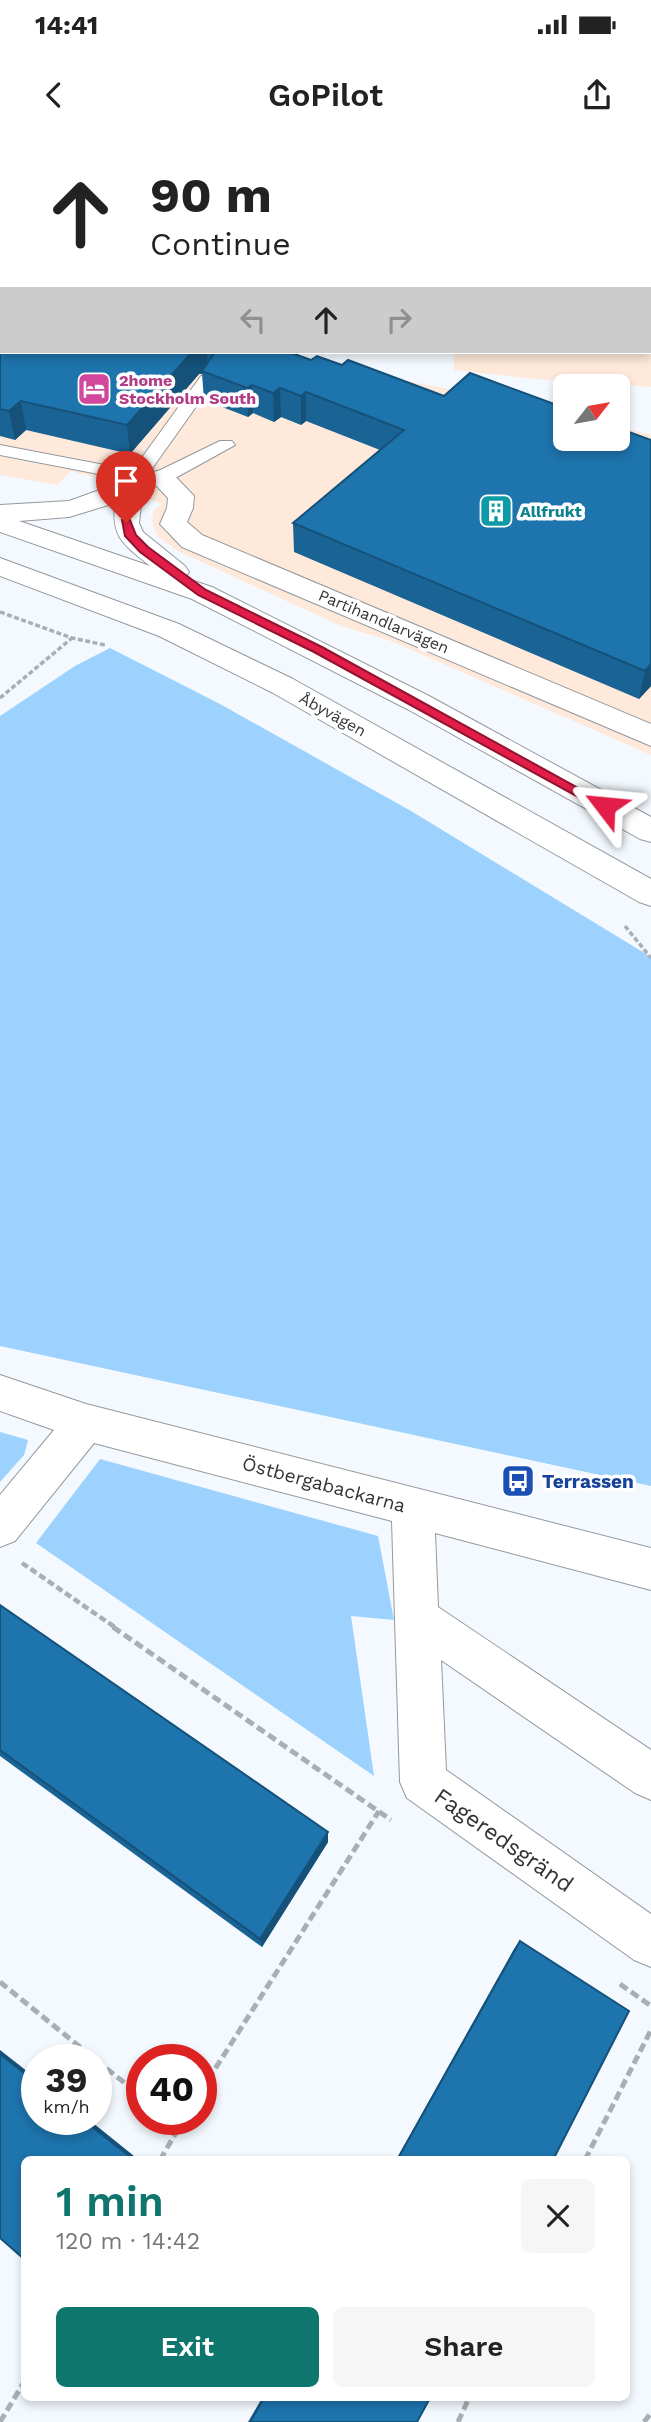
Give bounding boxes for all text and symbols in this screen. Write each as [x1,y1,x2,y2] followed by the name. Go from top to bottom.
[35,10,98,40] text: 14:41
[35,76,73,114] icon: back
[268,76,383,114] text: GoPilot
[578,76,616,114] icon: share
[150,166,272,224] text: 90 m
[35,168,126,259] icon: ahead
[150,225,291,263] text: Continue
[234,301,272,339] icon: left
[307,301,345,339] icon: ahead
[380,301,418,339] icon: right
[75,370,113,408] hotel icon: 2home Stockholm South
[119,371,256,408] place label: 2home Stockholm South
[553,374,630,452] north arrow
[553,374,630,451] map controls
[96,451,156,523] pin
[107,462,145,500] icon: arrive
[477,492,515,530] building icon: Allfrukt
[520,502,582,521] place label: Allfrukt
[316,585,452,658] street label: Partihandlarvägen
[296,688,369,741] street label: Åbyvägen
[568,769,642,843] position arrow
[240,1452,408,1517] street label: Östbergabackarna
[499,1462,537,1500] bus stop icon: Terrassen
[542,1470,634,1493] place label: Terrassen
[429,1783,578,1898] street label: Fageredsgränd
[126,2044,217,2135] speed limit sign: 40
[45,2059,88,2101] text: 39
[43,2096,90,2117] text: km/h
[56,2177,164,2226] text: 1 min
[521,2179,595,2253] button: close
[56,2228,200,2255] text: 120 m · 14:42
[56,2307,319,2387] button: Exit
[333,2307,595,2387] button: Share

